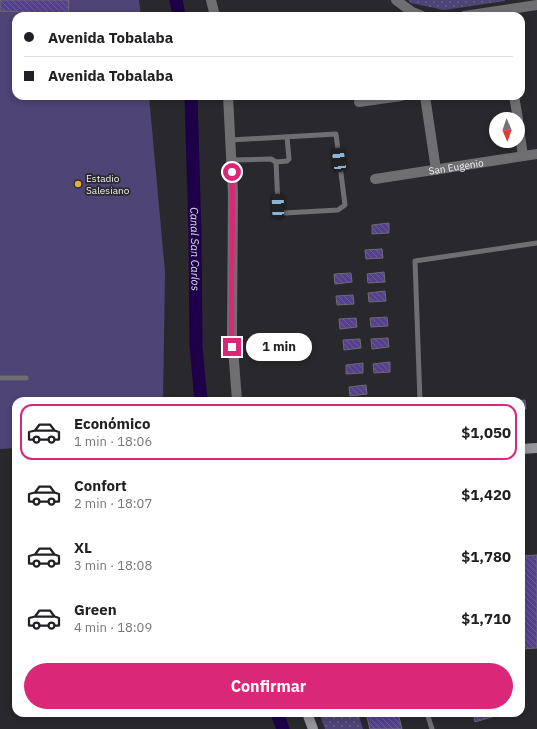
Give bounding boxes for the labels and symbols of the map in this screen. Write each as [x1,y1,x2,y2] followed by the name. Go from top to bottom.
[489,112,525,148] north arrow
[331,147,347,173] car
[428,156,485,178] street label: San Eugenio
[223,163,241,181] route start
[86,172,130,197] place label: Estadio Salesiano
[73,179,83,189] marker: Estadio Salesiano
[272,194,284,218] car
[187,207,203,291] water label: Canal San Carlos
[246,333,312,361] callout: 1 min
[223,338,241,356] route end

